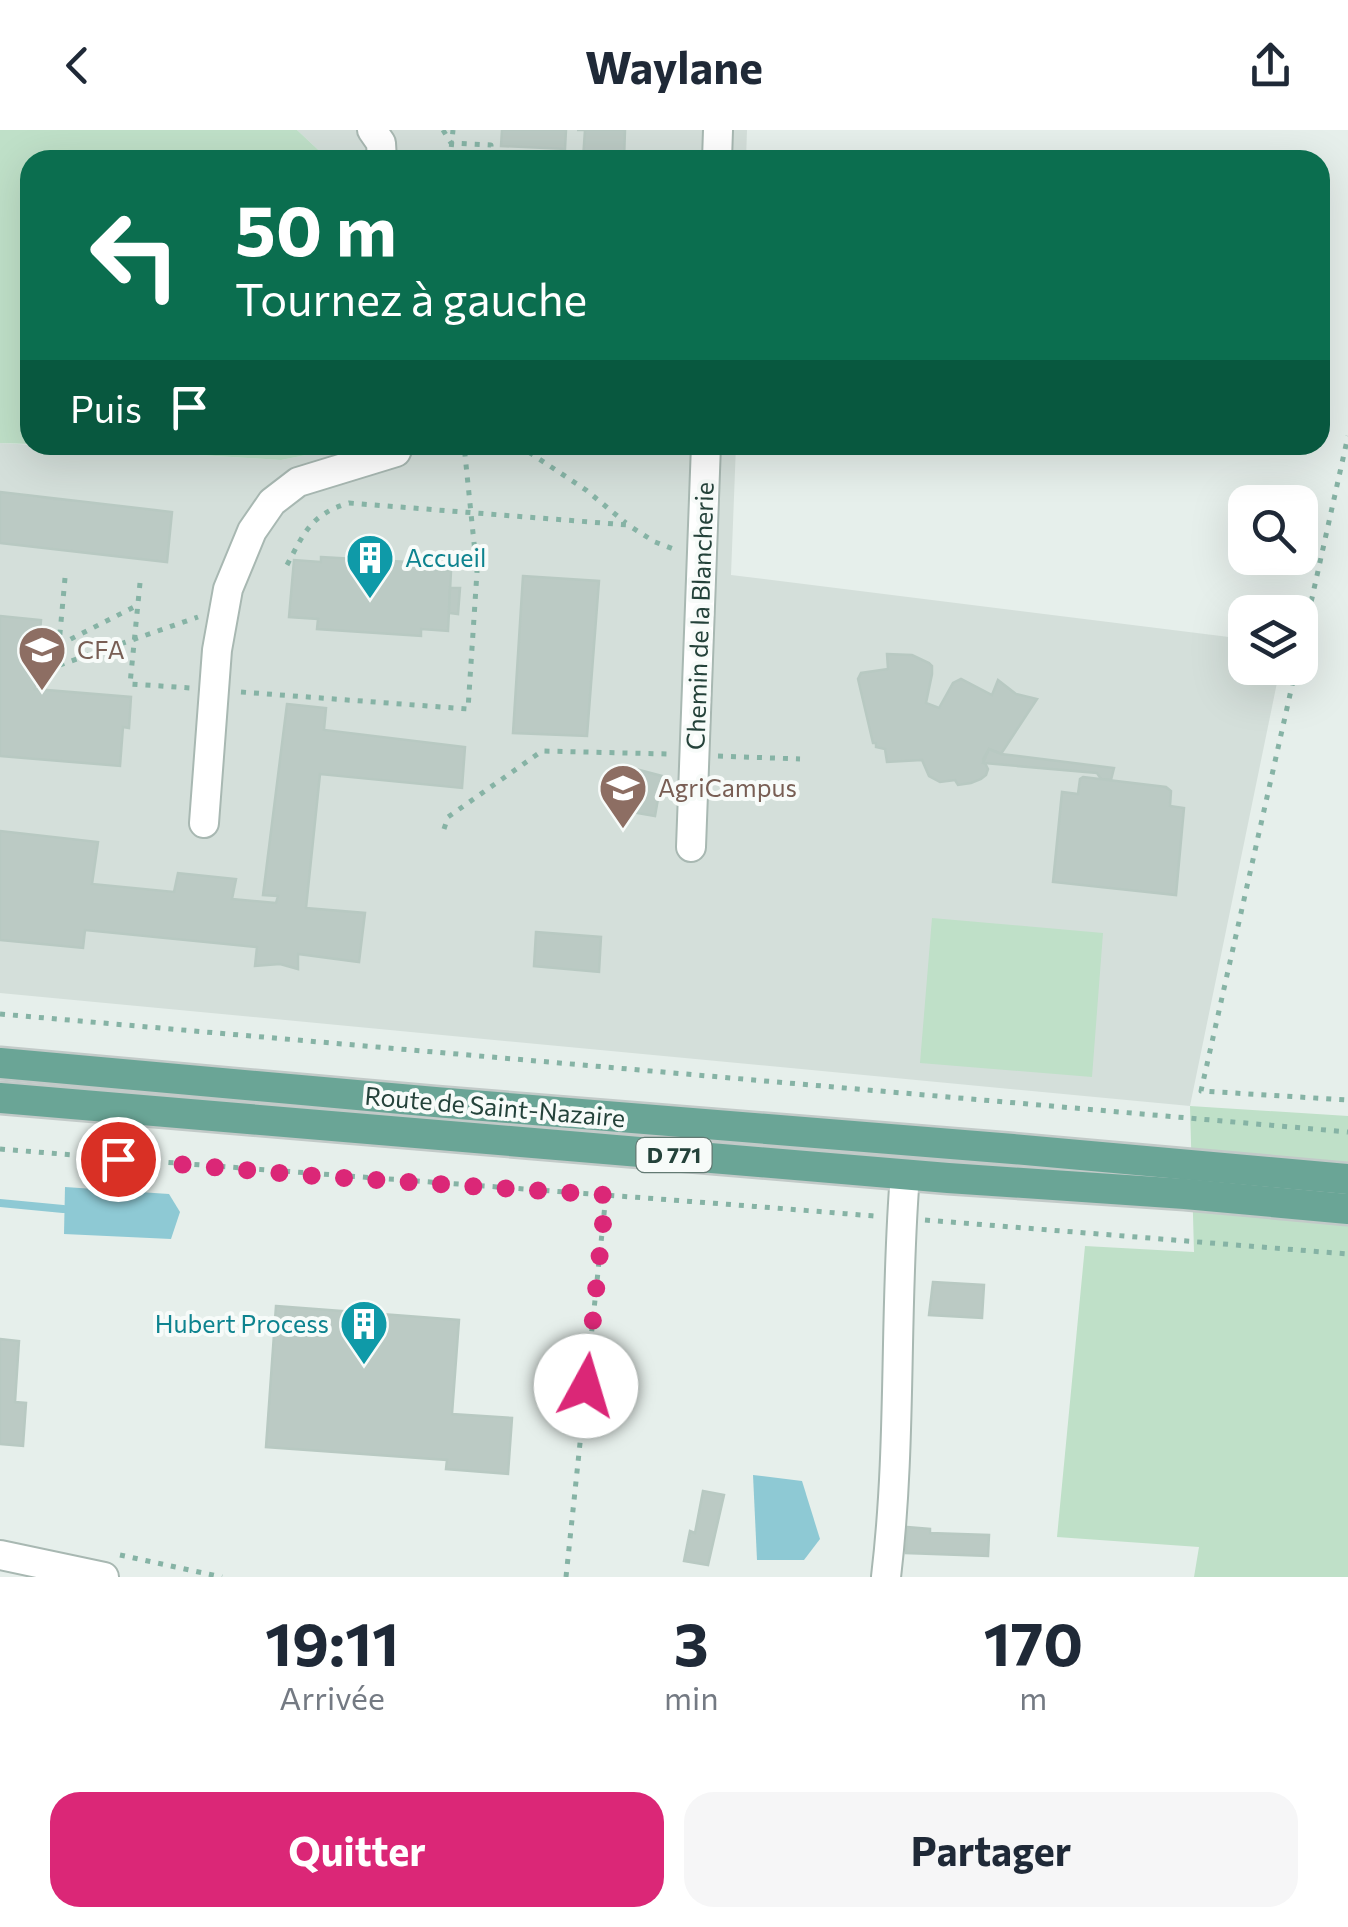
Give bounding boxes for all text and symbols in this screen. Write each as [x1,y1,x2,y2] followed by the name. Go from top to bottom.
[50,38,105,93] icon: back
[585,38,763,93] text: Waylane
[1243,38,1298,93] icon: share
[235,185,397,270] text: 50 m
[70,190,200,320] icon: left
[235,270,587,325] text: Tournez à gauche
[162,380,217,435] icon: arrive
[70,384,142,431] text: Puis
[679,482,719,750] street label: Chemin de la Blancherie
[1228,485,1318,685] map controls
[1228,485,1318,575] button: search
[344,532,396,600] building icon: Accueil
[405,542,486,572] place label: Accueil
[1228,595,1318,685] button: layers
[16,624,68,692] school or university icon: CFA
[77,634,125,664] place label: CFA
[597,762,649,830] school or university icon: AgriCampus
[658,772,797,802] place label: AgriCampus
[364,1080,626,1132] street label: Route de Saint-Nazaire
[76,1117,161,1202] pin
[91,1132,146,1187] icon: arrive
[636,1138,712,1172] road number: D 771
[338,1298,390,1366] building icon: Hubert Process
[155,1308,329,1338] place label: Hubert Process
[534,1334,638,1438] position arrow
[265,1605,399,1678] text: 19:11
[674,1605,709,1678] text: 3
[983,1605,1083,1678] text: 170
[279,1677,385,1717] text: Arrivée
[664,1677,719,1717] text: min
[1019,1677,1047,1717] text: m
[50,1792,664,1907] button: Quitter
[684,1792,1298,1907] button: Partager

